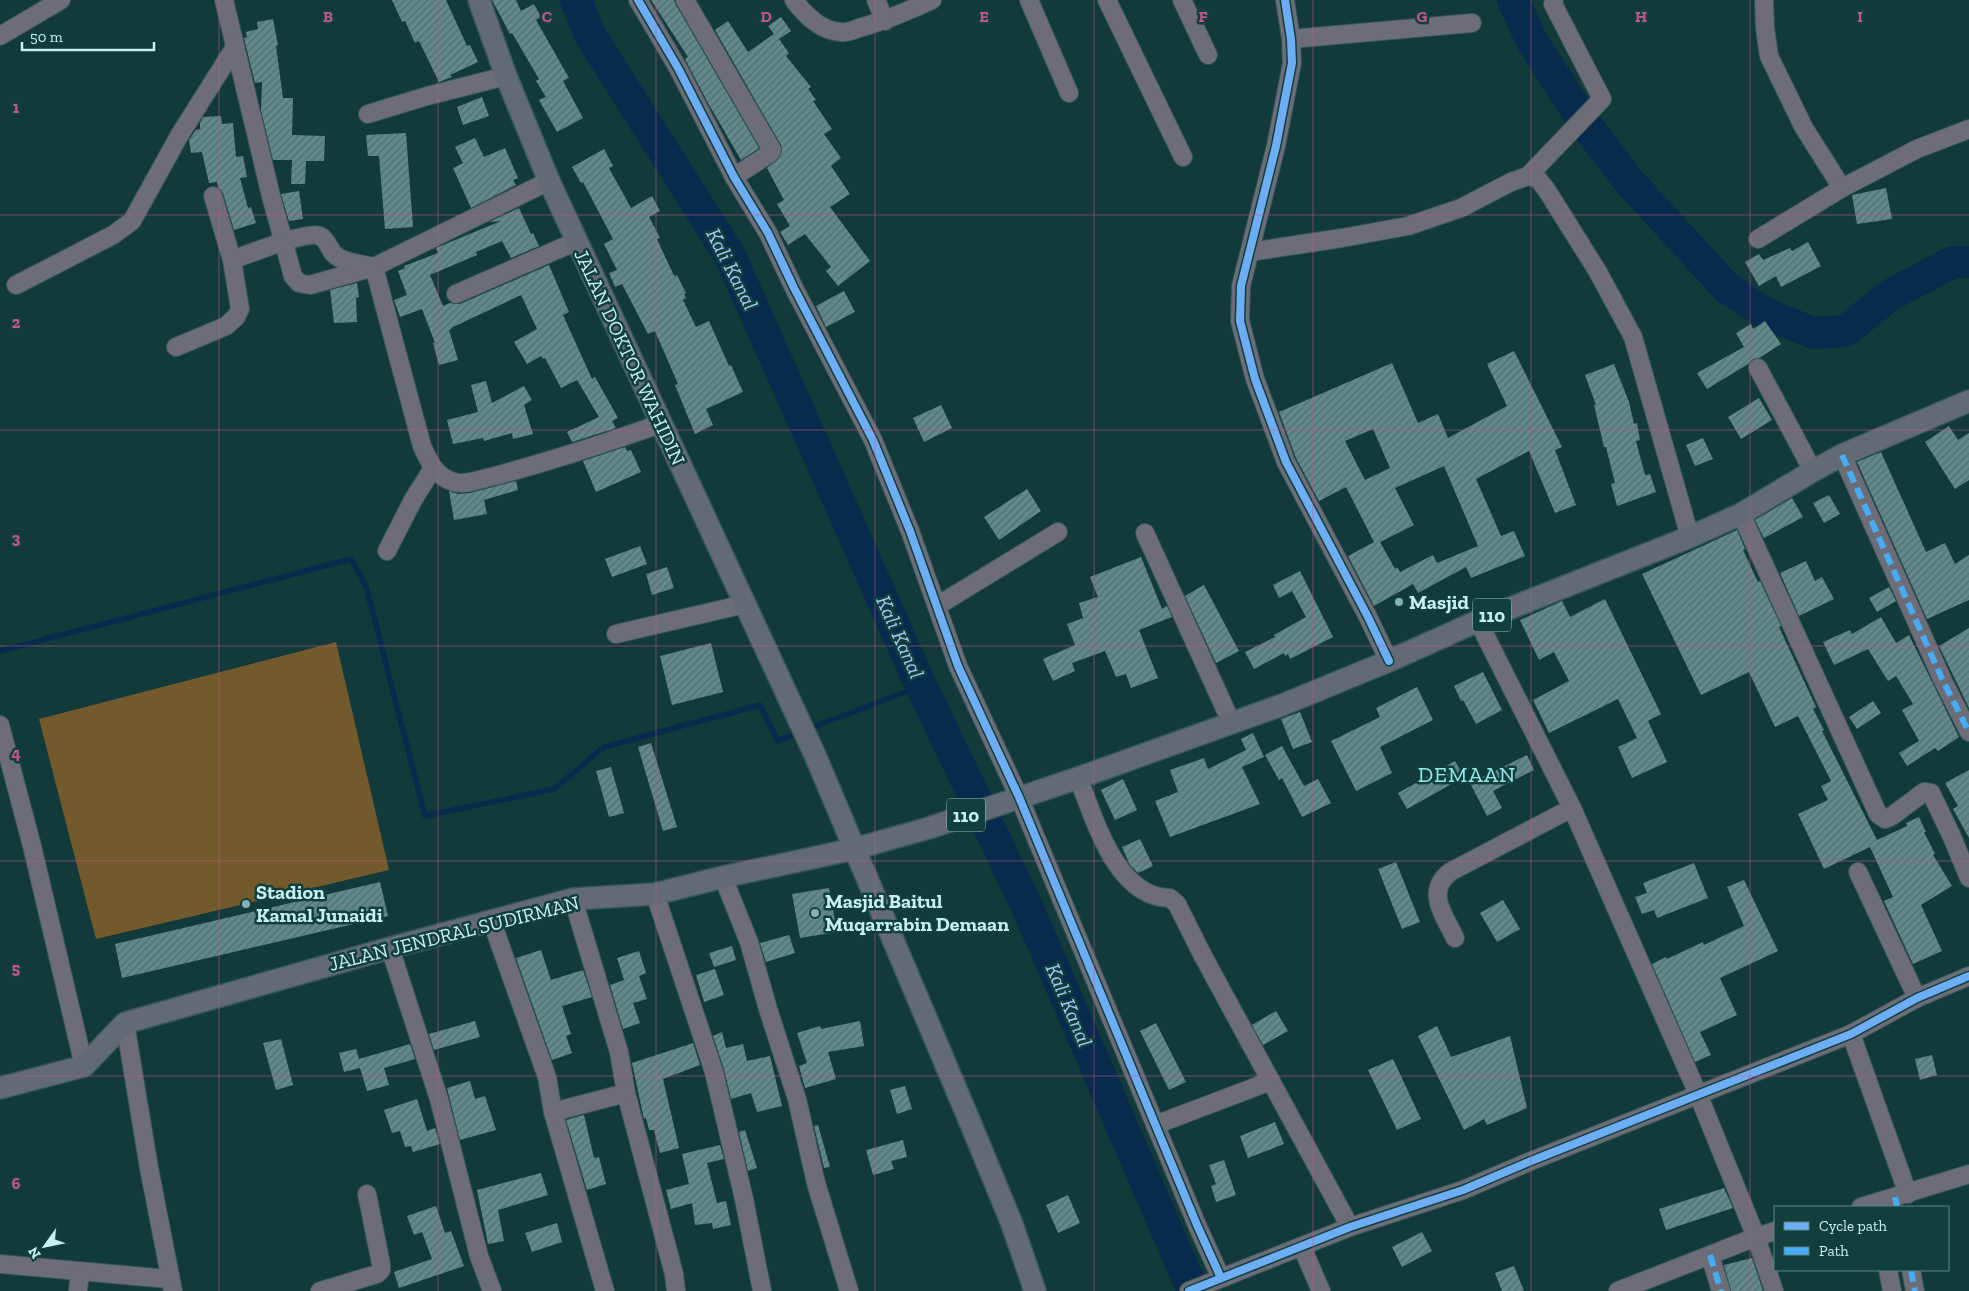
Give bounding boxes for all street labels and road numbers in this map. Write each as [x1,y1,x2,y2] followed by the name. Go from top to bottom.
[569,245,691,469] street label: JALAN DOKTOR WAHIDIN
[1473,598,1511,632] road number: 110
[947,798,985,832] road number: 110
[326,890,582,976] street label: JALAN JENDRAL SUDIRMAN

